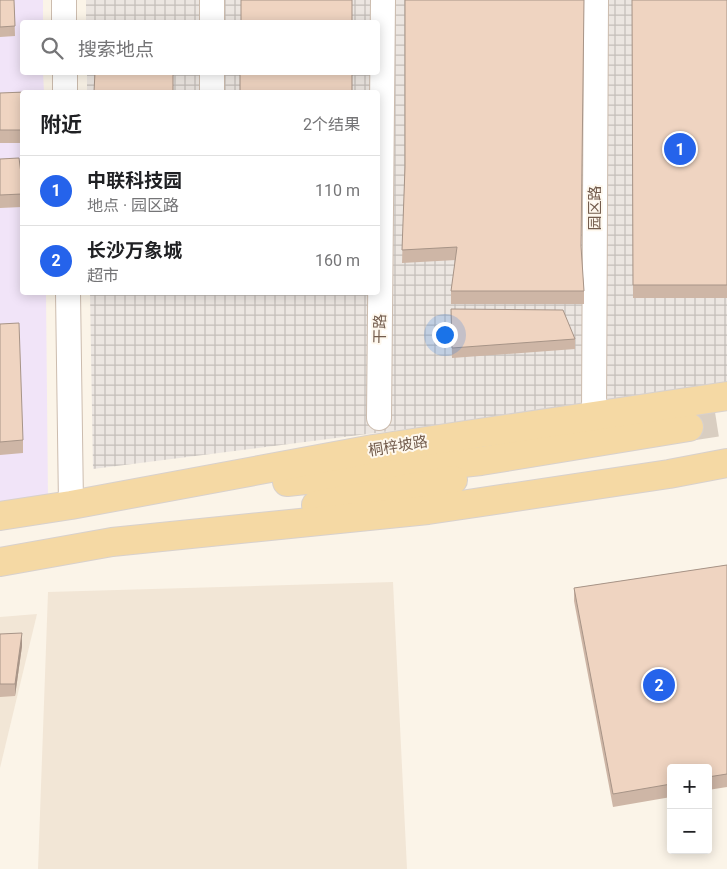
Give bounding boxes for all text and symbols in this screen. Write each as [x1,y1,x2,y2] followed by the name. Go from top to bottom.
[20,20,380,75] search box
[38,34,66,62] icon: search
[78,38,154,61] text: 搜索地点
[40,113,82,137] text: 附近
[303,115,360,134] text: 2个结果
[664,130,696,168] pin: 1
[87,169,182,192] text: 中联科技园
[51,181,61,200] text: 1
[315,181,360,200] text: 110 m
[586,185,604,231] street label: 园区路
[87,196,179,215] text: 地点 · 园区路
[87,239,182,262] text: 长沙万象城
[51,251,61,270] text: 2
[315,251,360,270] text: 160 m
[87,266,119,285] text: 超市
[371,314,389,344] street label: 干路
[432,322,458,348] your location
[367,432,429,460] street label: 桐梓坡路
[643,666,675,704] pin: 2
[667,764,712,854] map controls
[667,764,712,809] button: +
[667,809,712,854] button: −

